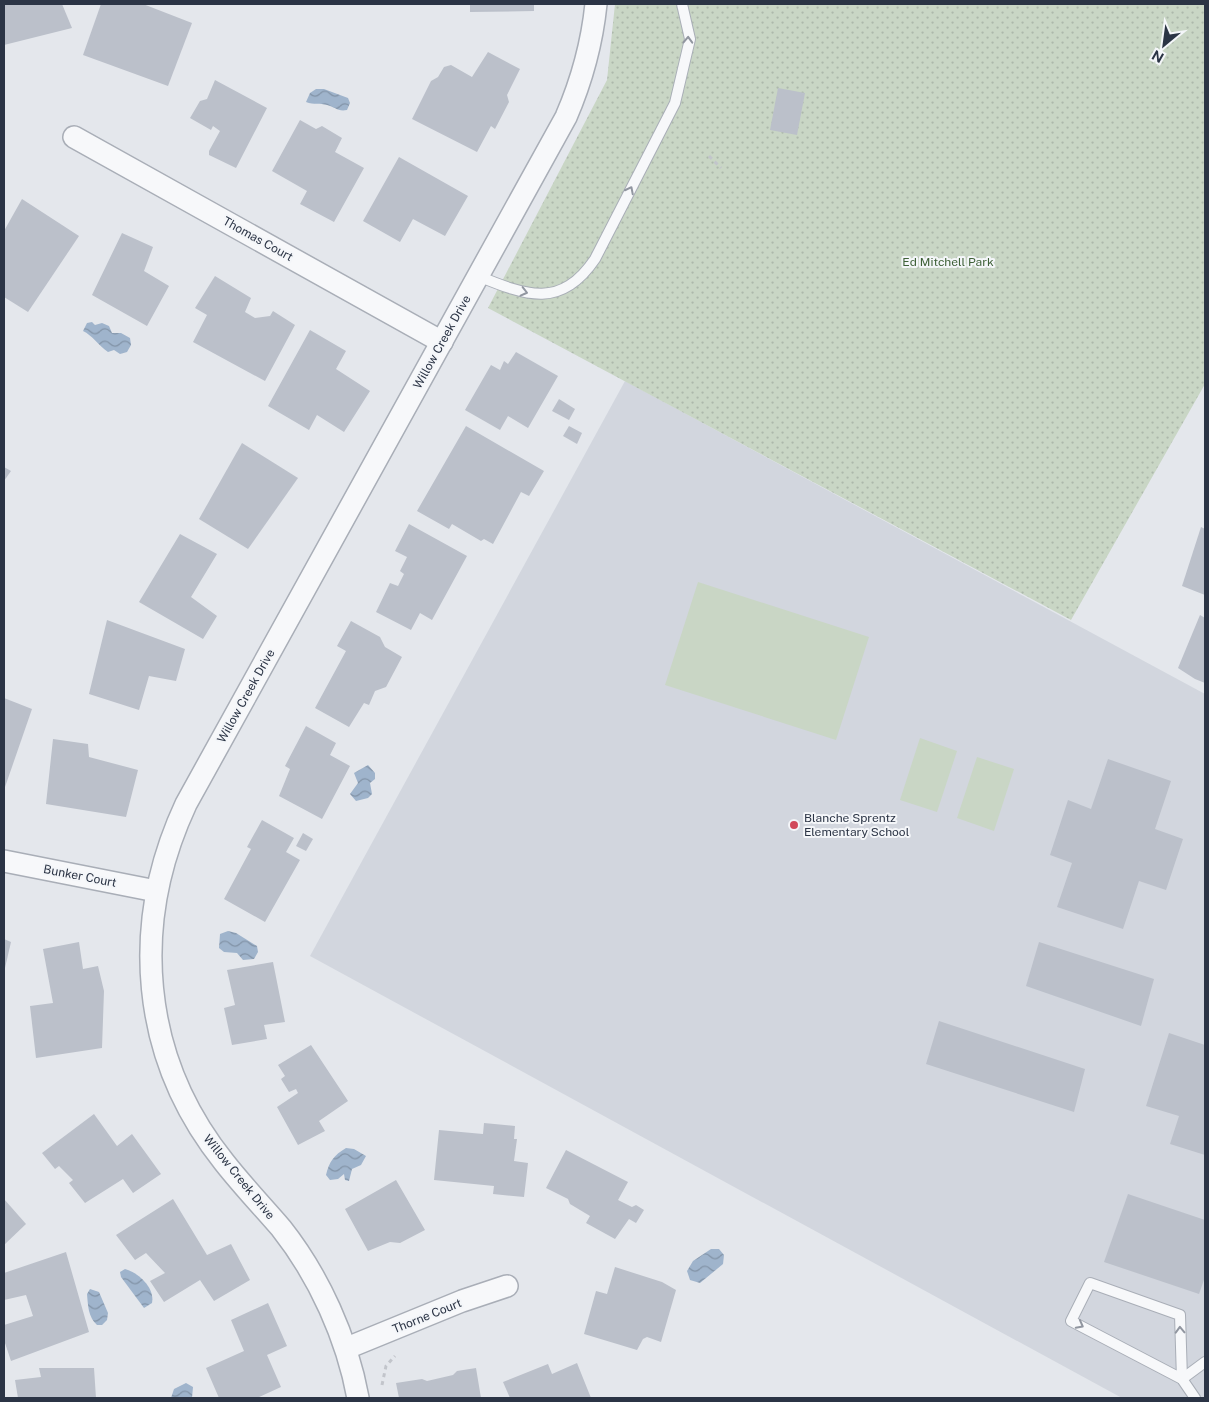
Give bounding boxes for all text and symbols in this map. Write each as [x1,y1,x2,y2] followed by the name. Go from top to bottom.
[1139,20,1189,70] north arrow
[683,35,693,43] one-way arrow
[1149,47,1166,66] text: N
[624,186,634,195] one-way arrow
[221,214,296,264] street label: Thomas Court
[902,255,994,269] park label: Ed Mitchell Park
[520,286,529,297] one-way arrow
[410,292,474,391] street label: Willow Creek Drive
[214,646,278,745] street label: Willow Creek Drive
[804,811,910,839] place label: Blanche Sprentz Elementary School
[788,819,800,831] marker: Blanche Sprentz Elementary School
[42,862,118,890] street label: Bunker Court
[201,1132,278,1222] street label: Willow Creek Drive
[390,1296,464,1336] street label: Thorne Court
[1074,1319,1083,1329] one-way arrow
[1175,1326,1186,1334] one-way arrow

